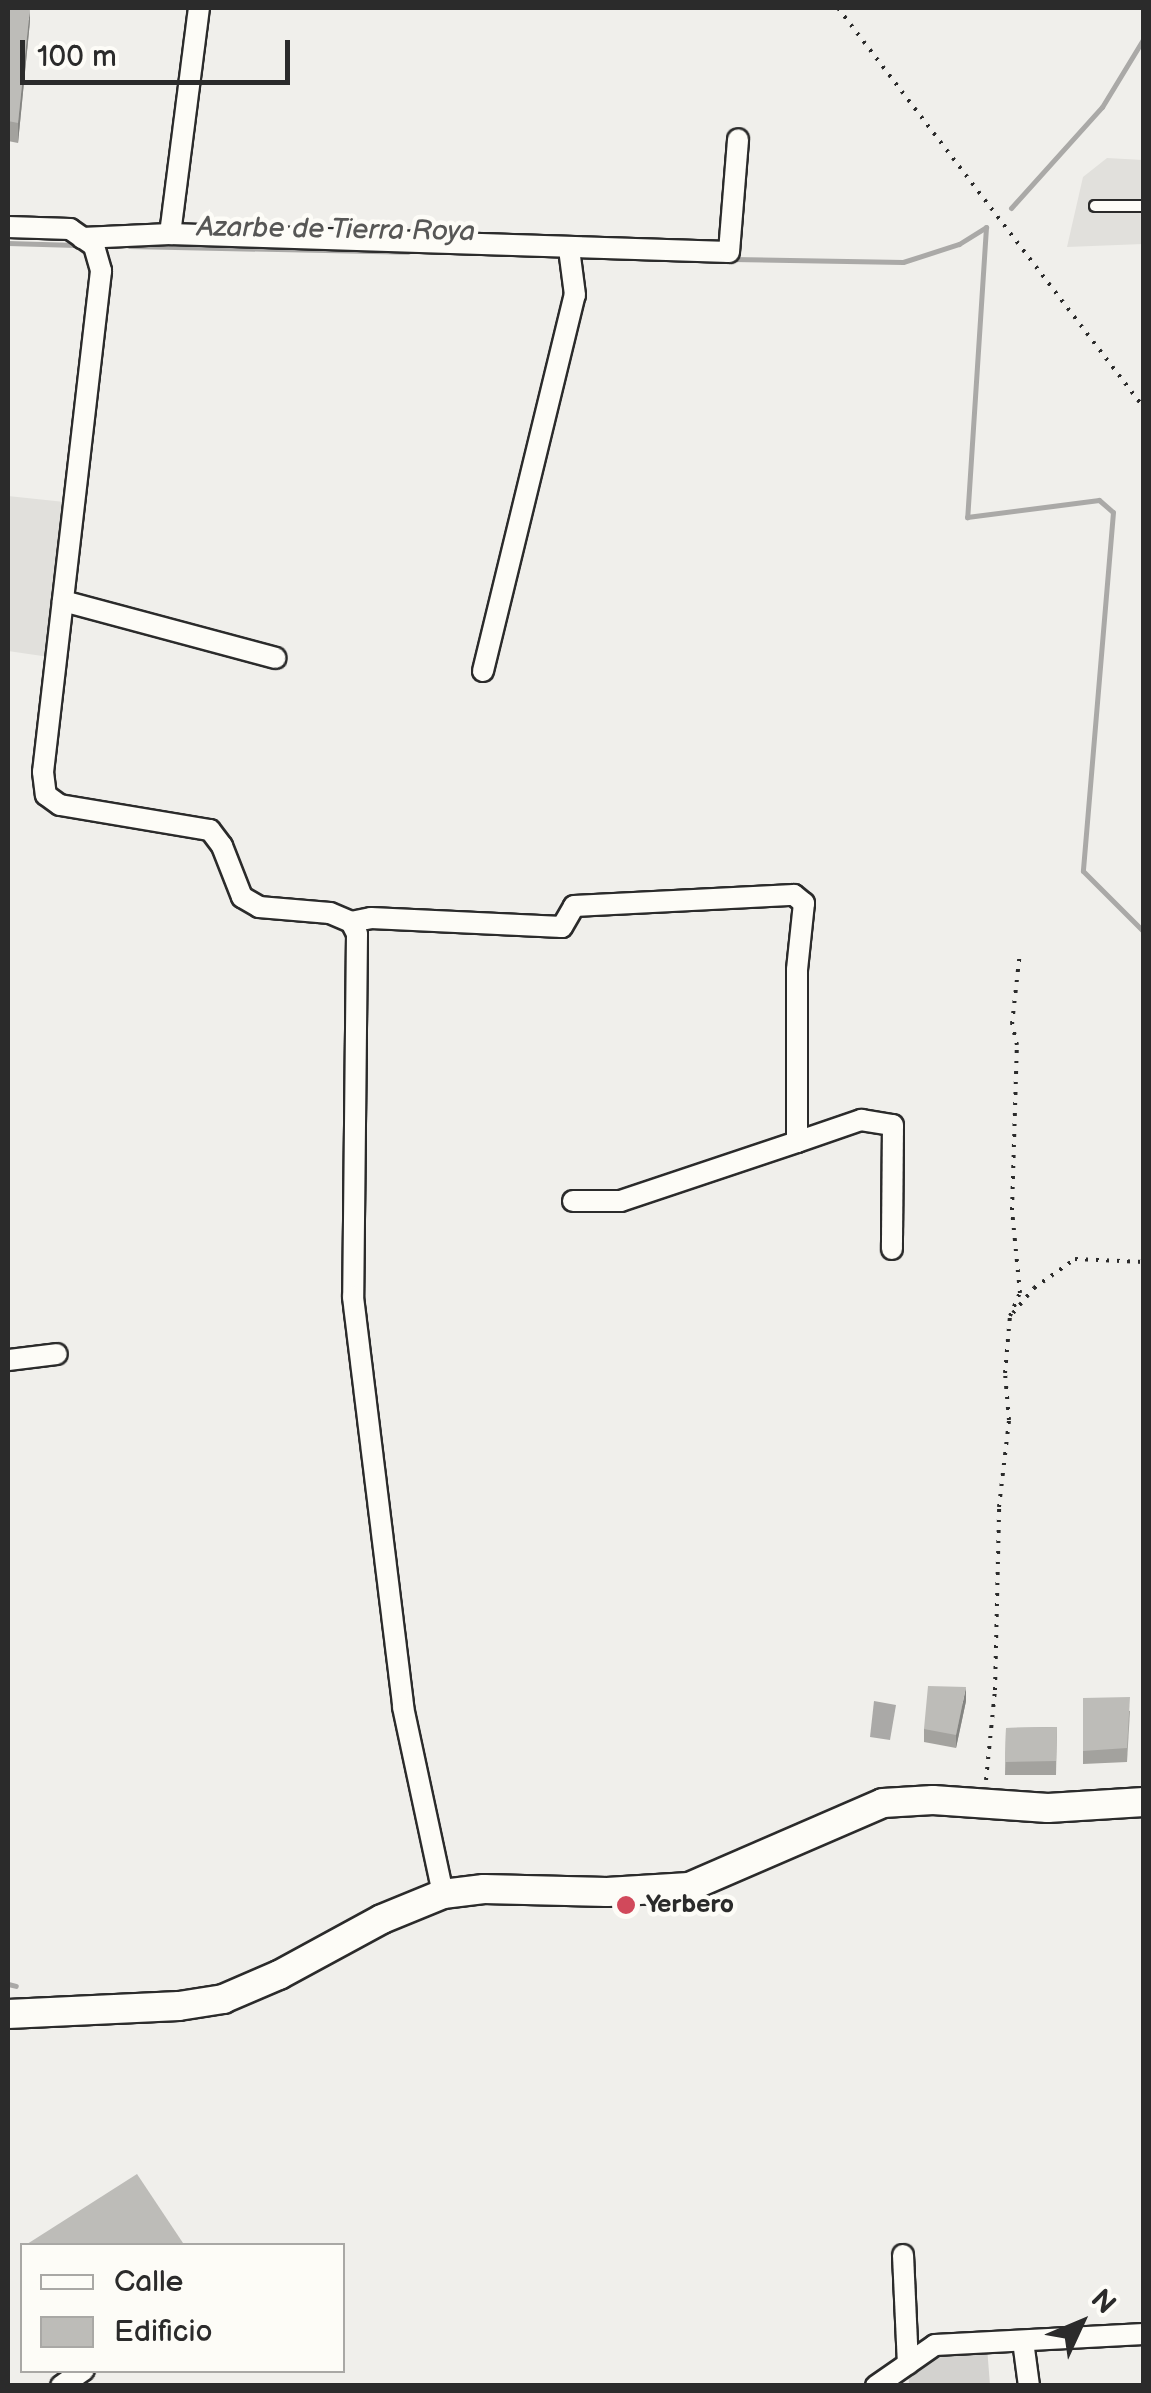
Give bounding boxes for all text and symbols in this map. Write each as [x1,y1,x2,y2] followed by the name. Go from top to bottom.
[25,20,295,82] scale bar
[37,39,117,75] text: 100 m
[196,211,476,249] water label: Azarbe de Tierra Roya
[646,1890,734,1920] place label: Yerbero
[615,1894,637,1916] marker: Yerbero
[20,2243,345,2373] legend
[114,2264,183,2300] text: Calle
[1031,2273,1131,2373] north arrow
[1084,2283,1122,2321] text: N
[114,2314,213,2350] text: Edificio

